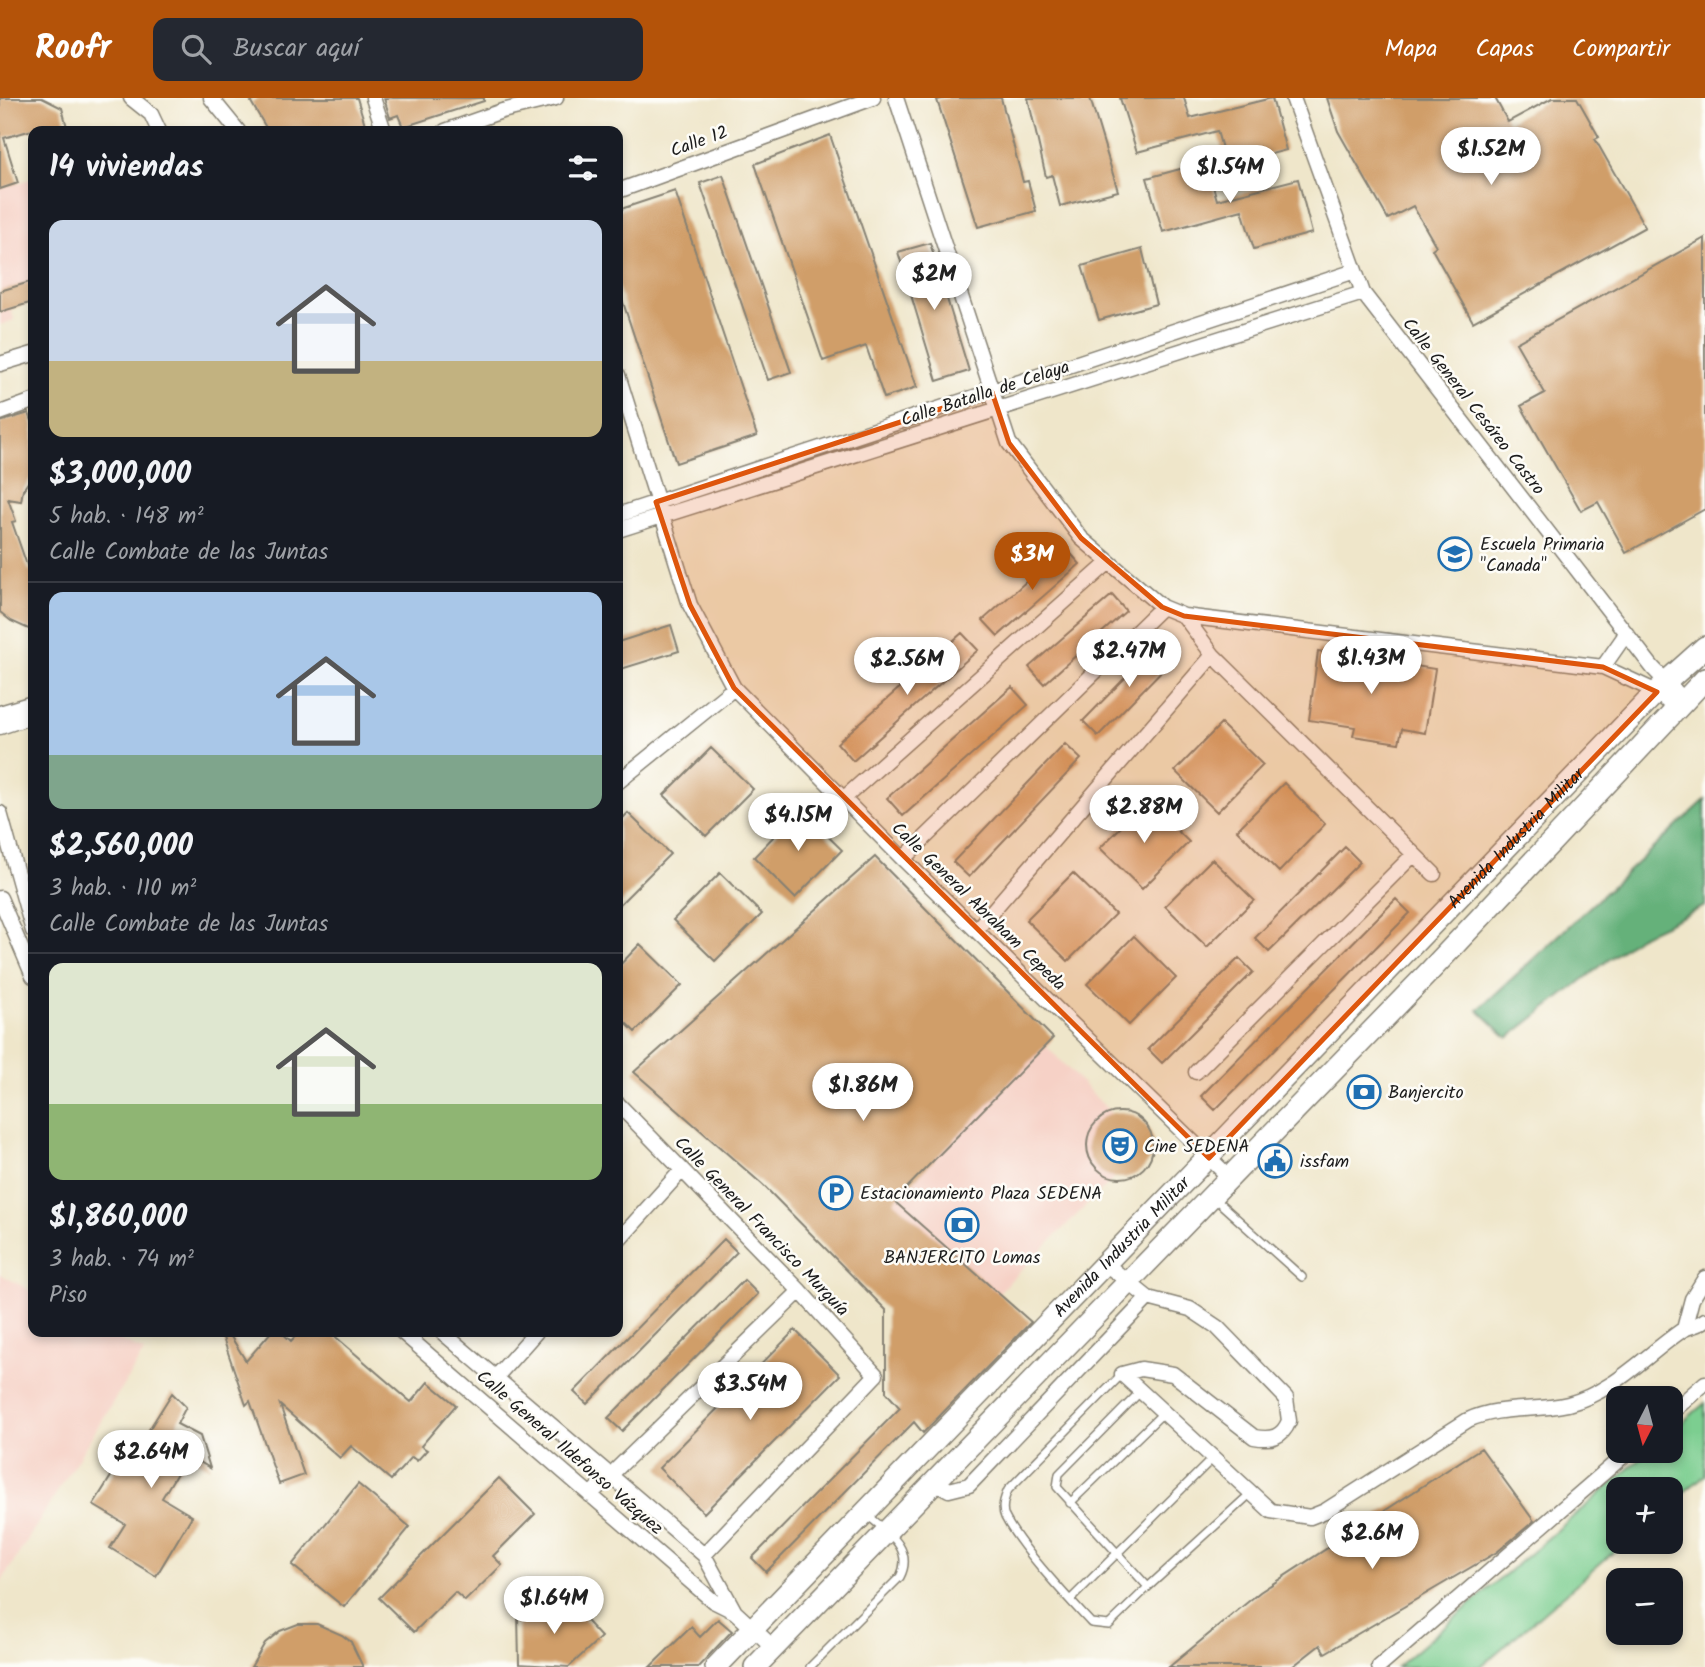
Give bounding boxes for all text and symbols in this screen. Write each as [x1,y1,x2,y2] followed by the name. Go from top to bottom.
[153,18,643,81] search box
[35,23,111,76] text: Roofr
[233,28,359,70] text: Buscar aquí
[177,30,215,68] icon: search
[1385,30,1437,69] text: Mapa
[1475,30,1534,69] text: Capas
[1572,30,1670,69] text: Compartir
[667,119,732,166] street label: Calle 12
[1434,127,1548,187] pin: $1.52M
[1457,132,1525,168] text: $1.52M
[49,144,204,192] text: 14 viviendas
[1173,146,1287,205] pin: $1.54M
[564,149,602,187] icon: filters
[1196,150,1264,186] text: $1.54M
[900,252,968,312] pin: $2M
[912,257,956,293] text: $2M
[263,266,389,392] icon: home
[1394,312,1552,502] street label: Calle General Cesáreo Castro
[897,353,1074,435] street label: Calle Batalla de Celaya
[49,451,191,499] text: $3,000,000
[49,499,203,535] text: 5 hab. · 148 m²
[1480,531,1605,581] place label: Escuela Primaria "Canada"
[998,532,1066,592] pin: $3M
[49,535,328,571] text: Calle Combate de las Juntas
[1436,535,1474,573] school or university icon: Escuela Primaria "Canada"
[1010,537,1054,573] text: $3M
[1072,630,1186,689] pin: $2.47M
[1092,634,1166,670] text: $2.47M
[1314,636,1428,696] pin: $1.43M
[263,638,389,764] icon: home
[850,638,964,697] pin: $2.56M
[1337,641,1405,677] text: $1.43M
[870,642,944,678] text: $2.56M
[1441,761,1593,916] street label: Avenida Industria Militar
[1087,786,1201,845] pin: $2.88M
[1105,790,1183,826] text: $2.88M
[741,794,855,853] pin: $4.15M
[764,798,832,834] text: $4.15M
[884,816,1072,999] street label: Calle General Abraham Cepeda
[49,823,193,871] text: $2,560,000
[49,871,196,907] text: 3 hab. · 110 m²
[49,907,328,943] text: Calle Combate de las Juntas
[263,1009,389,1135] icon: home
[806,1063,920,1123] pin: $1.86M
[828,1068,898,1104] text: $1.86M
[1345,1073,1383,1111] bank icon: Banjercito
[1388,1079,1464,1108] place label: Banjercito
[1101,1127,1139,1165] theatre icon: Cine SEDENA
[667,1130,855,1324] street label: Calle General Francisco Murguía
[1144,1133,1249,1162] place label: Cine SEDENA
[1256,1142,1294,1180] public building icon: issfam
[1300,1148,1349,1177] place label: issfam
[1047,1169,1199,1325] street label: Avenida Industria Militar
[817,1174,855,1212] parking icon: Estacionamiento Plaza SEDENA
[860,1180,1102,1209] place label: Estacionamiento Plaza SEDENA
[49,1194,187,1242] text: $1,860,000
[943,1206,981,1244] bank icon: BANJERCITO Lomas
[49,1242,194,1278] text: 3 hab. · 74 m²
[884,1244,1041,1273] place label: BANJERCITO Lomas
[49,1278,87,1314] text: Piso
[693,1362,807,1422] pin: $3.54M
[469,1363,669,1543] street label: Calle General Ildefonso Vázquez
[713,1367,787,1403] text: $3.54M
[1606,1386,1684,1463] north arrow
[1606,1386,1683,1645] map controls
[94,1430,208,1490] pin: $2.64M
[114,1435,188,1471] text: $2.64M
[1606,1477,1683,1554] button: +
[1323,1512,1421,1571] pin: $2.6M
[1341,1516,1403,1552] text: $2.6M
[1606,1568,1683,1645] button: −
[497,1576,611,1636] pin: $1.64M
[520,1581,588,1617] text: $1.64M

